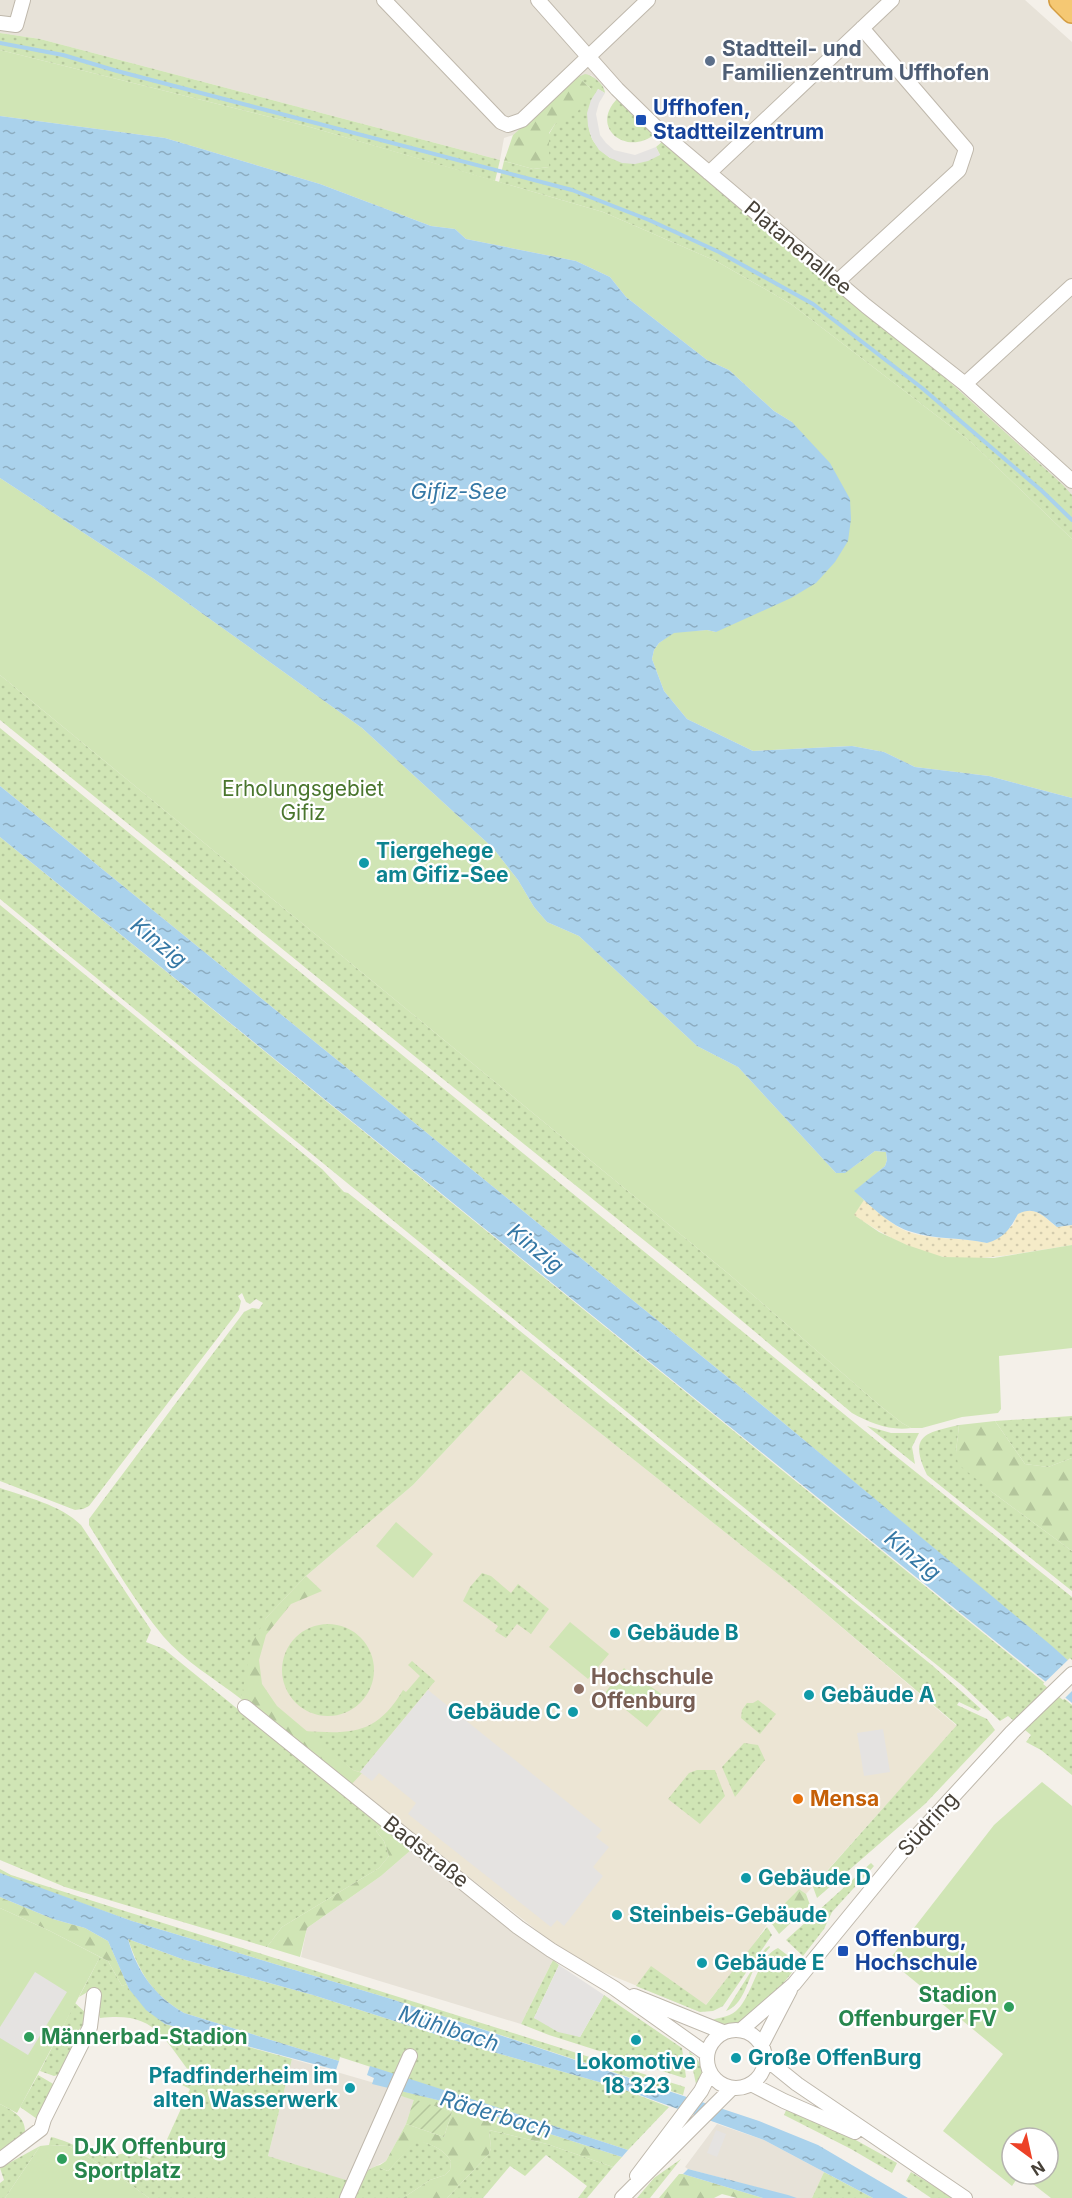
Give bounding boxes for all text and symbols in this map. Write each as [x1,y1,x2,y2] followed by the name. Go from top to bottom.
[722,36,989,85] place label: Stadtteil- und Familienzentrum Uffhofen
[703,54,717,68] marker: Stadtteil- und Familienzentrum Uffhofen
[653,95,824,144] place label: Uffhofen, Stadtteilzentrum
[634,113,648,127] marker: Uffhofen, Stadtteilzentrum
[740,195,857,300] street label: Platanenallee
[410,478,508,504] water label: Gifiz-See
[222,776,384,825] park label: Erholungsgebiet Gifiz
[376,838,509,887] place label: Tiergehege am Gifiz-See
[357,856,371,870] marker: Tiergehege am Gifiz-See
[126,912,192,972] water label: Kinzig
[503,1218,569,1278] water label: Kinzig
[880,1525,946,1585] water label: Kinzig
[627,1620,739,1645] place label: Gebäude B
[608,1626,622,1640] marker: Gebäude B
[591,1664,713,1713] place label: Hochschule Offenburg
[572,1682,586,1696] marker: Hochschule Offenburg
[821,1682,935,1707] place label: Gebäude A
[802,1688,816,1702] marker: Gebäude A
[448,1699,561,1724] place label: Gebäude C
[566,1705,580,1719] marker: Gebäude C
[810,1786,879,1811] place label: Mensa
[892,1787,963,1861] street label: Südring
[791,1792,805,1806] marker: Mensa
[379,1811,474,1893] street label: Badstraße
[758,1865,871,1890] place label: Gebäude D
[739,1871,753,1885] marker: Gebäude D
[629,1902,827,1927] place label: Steinbeis-Gebäude
[610,1908,624,1922] marker: Steinbeis-Gebäude
[855,1926,977,1975] place label: Offenburg, Hochschule
[836,1944,850,1958] marker: Offenburg, Hochschule
[714,1950,824,1975] place label: Gebäude E
[695,1956,709,1970] marker: Gebäude E
[838,1982,997,2031] place label: Stadion Offenburger FV
[396,2000,502,2056] water label: Mühlbach
[1002,2000,1016,2014] marker: Stadion Offenburger FV
[41,2024,248,2049] place label: Männerbad-Stadion
[22,2030,36,2044] marker: Männerbad-Stadion
[629,2033,643,2047] marker: Lokomotive 18 323
[748,2045,921,2070] place label: Große OffenBurg
[576,2049,696,2098] place label: Lokomotive 18 323
[729,2051,743,2065] marker: Große OffenBurg
[149,2063,339,2112] place label: Pfadfinderheim im alten Wasserwerk
[343,2081,357,2095] marker: Pfadfinderheim im alten Wasserwerk
[437,2085,555,2143] water label: Räderbach
[1000,2126,1060,2186] north arrow
[74,2134,226,2183] place label: DJK Offenburg Sportplatz
[55,2152,69,2166] marker: DJK Offenburg Sportplatz
[1028,2157,1049,2180] text: N

